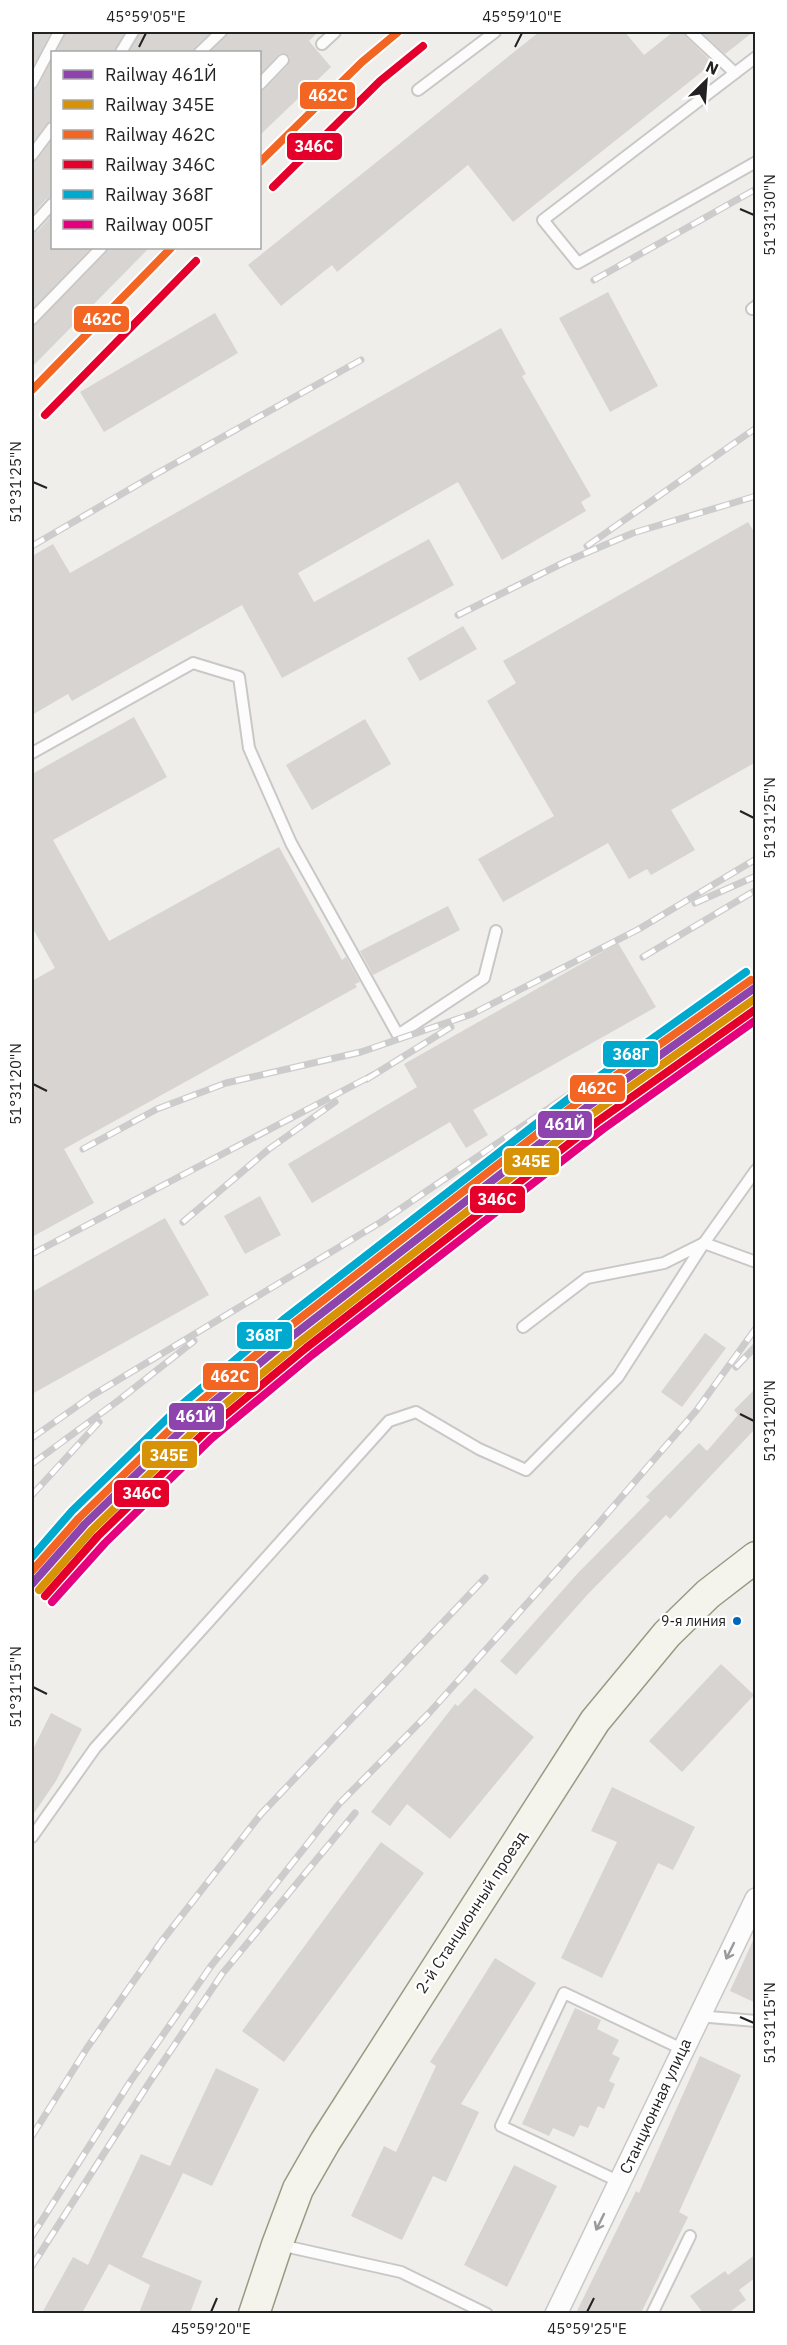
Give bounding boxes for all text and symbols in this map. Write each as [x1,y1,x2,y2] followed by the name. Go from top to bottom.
[106,7,186,26] text: 45°59'05"E
[482,7,562,26] text: 45°59'10"E
[51,51,261,249] legend
[676,51,736,111] north arrow
[703,56,722,79] text: N
[105,63,217,86] text: Railway 461Й
[299,81,356,110] line badge: 462С
[308,85,348,105] text: 462С
[105,93,215,116] text: Railway 345Е
[105,123,215,146] text: Railway 462С
[286,132,343,161] line badge: 346С
[294,136,334,156] text: 346С
[105,153,215,176] text: Railway 346С
[760,174,779,256] text: 51°31'30"N
[105,183,213,206] text: Railway 368Г
[105,213,213,236] text: Railway 005Г
[73,305,130,333] line badge: 462С
[82,309,122,329] text: 462С
[6,441,25,523] text: 51°31'25"N
[760,777,779,859] text: 51°31'25"N
[602,1040,659,1068] line badge: 368Г
[6,1043,25,1125] text: 51°31'20"N
[612,1044,650,1064] text: 368Г
[569,1074,626,1103] line badge: 462С
[577,1078,617,1098] text: 462С
[537,1110,593,1139] line badge: 461Й
[545,1114,585,1134] text: 461Й
[503,1147,560,1176] line badge: 345Е
[512,1151,550,1171] text: 345Е
[469,1185,526,1214] line badge: 346С
[477,1189,517,1209] text: 346С
[236,1321,293,1350] line badge: 368Г
[245,1325,283,1345] text: 368Г
[202,1362,259,1391] line badge: 462С
[210,1366,250,1386] text: 462С
[760,1380,779,1462] text: 51°31'20"N
[168,1402,225,1431] line badge: 461Й
[176,1406,216,1426] text: 461Й
[141,1440,198,1469] line badge: 345Е
[150,1445,188,1465] text: 345Е
[113,1479,170,1508] line badge: 346С
[122,1483,162,1503] text: 346С
[661,1612,726,1630] place label: 9-я линия
[731,1615,743,1627] marker: 9-я линия
[6,1646,25,1728] text: 51°31'15"N
[411,1827,531,1997] street label: 2-й Станционный проезд
[723,1942,735,1960] one-way arrow
[760,1982,779,2064] text: 51°31'15"N
[615,2035,695,2177] street label: Станционная улица
[594,2213,606,2231] one-way arrow
[171,2319,251,2338] text: 45°59'20"E
[547,2319,627,2338] text: 45°59'25"E

